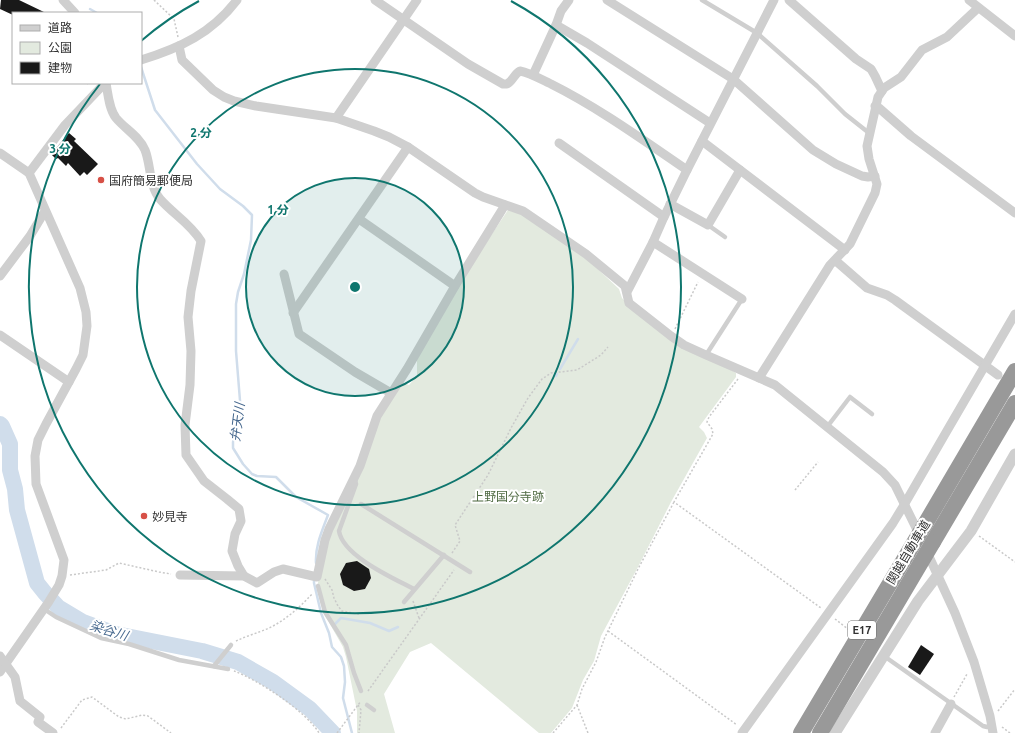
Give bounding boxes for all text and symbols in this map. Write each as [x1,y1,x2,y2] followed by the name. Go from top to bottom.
[12,12,142,84] legend
[48,21,72,34] text: 道路
[48,41,72,54] text: 公園
[48,61,72,74] text: 建物
[190,126,212,139] text: 2 分
[49,142,71,155] text: 3 分
[109,174,193,187] place label: 国府簡易郵便局
[96,175,106,185] marker: 国府簡易郵便局
[267,203,289,216] text: 1 分
[348,280,362,294] centre of rings
[228,400,247,442] water label: 弁天川
[472,490,544,503] park label: 上野国分寺跡
[152,510,188,523] place label: 妙見寺
[139,511,149,521] marker: 妙見寺
[884,518,932,586] street label: 関越自動車道
[88,618,132,643] water label: 染谷川
[848,621,876,639] road number: E17

